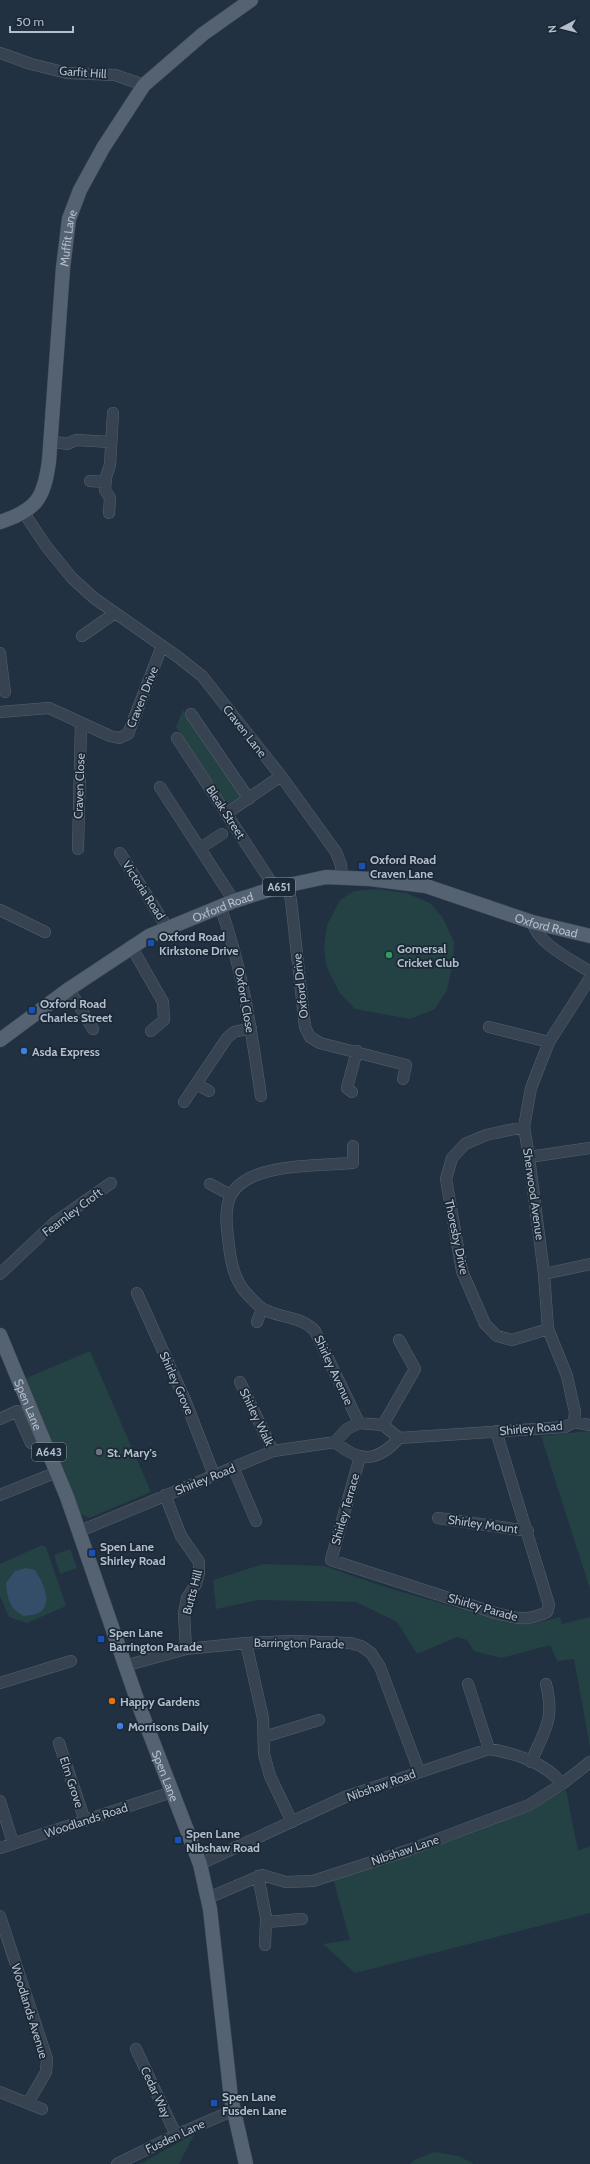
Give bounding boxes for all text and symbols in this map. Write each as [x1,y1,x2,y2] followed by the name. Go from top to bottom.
[10,8,73,34] scale bar
[542,8,582,48] north arrow
[16,14,44,29] text: 50 m
[545,25,559,34] text: N
[59,63,107,81] street label: Garfit Hill
[56,207,80,267] street label: Muffit Lane
[123,664,161,730] street label: Craven Drive
[220,702,270,760] street label: Craven Lane
[70,753,88,819] street label: Craven Close
[203,782,249,842] street label: Bleak Street
[370,852,436,881] place label: Oxford Road Craven Lane
[119,858,169,922] street label: Victoria Road
[357,861,367,871] marker: Oxford Road Craven Lane
[263,878,295,896] road number: A651
[190,888,255,925] street label: Oxford Road
[513,909,579,940] street label: Oxford Road
[159,929,238,958] place label: Oxford Road Kirkstone Drive
[146,938,156,948] marker: Oxford Road Kirkstone Drive
[397,941,459,970] place label: Gomersal Cricket Club
[384,950,394,960] marker: Gomersal Cricket Club
[289,953,311,1019] street label: Oxford Drive
[232,966,258,1034] street label: Oxford Close
[40,996,112,1025] place label: Oxford Road Charles Street
[27,1005,37,1015] marker: Oxford Road Charles Street
[32,1044,100,1059] place label: Asda Express
[19,1046,29,1056] marker: Asda Express
[520,1147,548,1241] street label: Sherwood Avenue
[39,1185,105,1239] street label: Fearnley Croft
[442,1198,472,1276] street label: Thoresby Drive
[311,1333,357,1407] street label: Shirley Avenue
[156,1349,198,1417] street label: Shirley Grove
[11,1377,46,1432] street label: Spen Lane
[237,1386,278,1449] street label: Shirley Walk
[499,1418,563,1438] street label: Shirley Road
[32,1443,66,1461] road number: A643
[107,1445,157,1460] place label: St. Mary's
[94,1447,104,1457] marker: St. Mary's
[173,1460,237,1498] street label: Shirley Road
[328,1471,362,1547] street label: Shirley Terrace
[447,1512,519,1536] street label: Shirley Mount
[100,1539,166,1568] place label: Spen Lane Shirley Road
[87,1548,97,1558] marker: Spen Lane Shirley Road
[179,1568,205,1616] street label: Butts Hill
[446,1590,520,1624] street label: Shirley Parade
[109,1625,202,1654] place label: Spen Lane Barrington Parade
[96,1634,106,1644] marker: Spen Lane Barrington Parade
[254,1635,344,1651] street label: Barrington Parade
[120,1694,200,1709] place label: Happy Gardens
[107,1696,117,1706] marker: Happy Gardens
[128,1719,209,1734] place label: Morrisons Daily
[115,1721,125,1731] marker: Morrisons Daily
[149,1748,183,1803] street label: Spen Lane
[57,1755,87,1809] street label: Elm Grove
[345,1766,417,1804] street label: Nibshaw Road
[43,1800,129,1840] street label: Woodlands Road
[186,1826,260,1855] place label: Spen Lane Nibshaw Road
[369,1831,441,1869] street label: Nibshaw Lane
[173,1835,183,1845] marker: Spen Lane Nibshaw Road
[8,1962,52,2060] street label: Woodlands Avenue
[138,2064,174,2120] street label: Cedar Way
[222,2089,287,2118] place label: Spen Lane Fusden Lane
[209,2098,219,2108] marker: Spen Lane Fusden Lane
[143,2116,207,2156] street label: Fusden Lane

